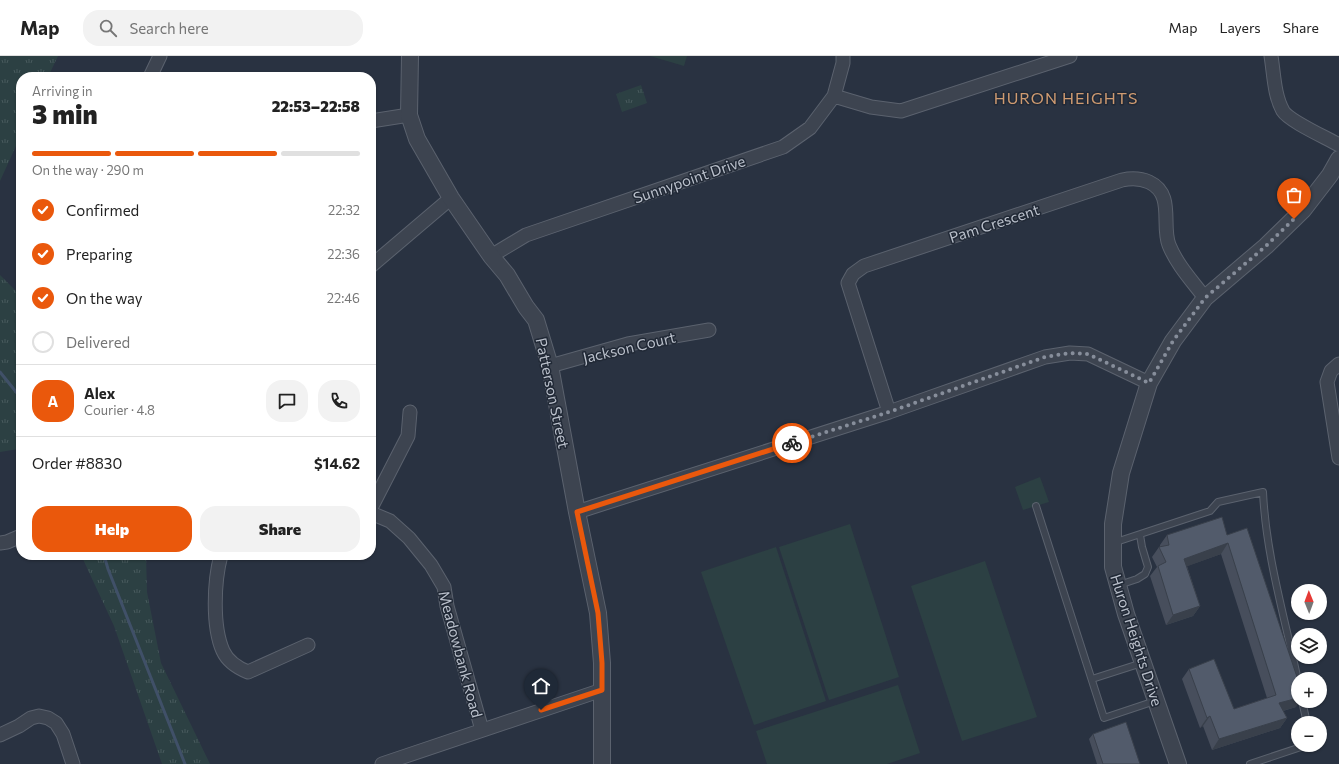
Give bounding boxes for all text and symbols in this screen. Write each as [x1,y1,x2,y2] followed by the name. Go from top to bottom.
[83,10,363,46] search box
[20,16,59,39] text: Map
[97,17,119,39] icon: search
[129,19,209,37] text: Search here
[1169,19,1197,36] text: Map
[1219,19,1261,36] text: Layers
[1283,19,1319,36] text: Share
[32,83,92,99] text: Arriving in
[994,88,1138,107] district label: HURON HEIGHTS
[272,97,360,115] text: 22:53–22:58
[32,98,98,129] text: 3 min
[631,151,748,207] street label: Sunnypoint Drive
[32,162,144,178] text: On the way · 290 m
[1277,178,1311,219] pin
[1283,184,1305,206] icon: bag
[32,199,54,221] icon: check
[946,200,1042,246] street label: Pam Crescent
[66,201,139,219] text: Confirmed
[328,202,360,218] text: 22:32
[32,243,54,265] icon: check
[66,245,132,263] text: Preparing
[327,246,360,262] text: 22:36
[32,287,54,309] icon: check
[66,289,143,307] text: On the way
[327,290,360,306] text: 22:46
[581,328,677,366] street label: Jackson Court
[66,333,130,351] text: Delivered
[532,336,574,450] street label: Patterson Street
[266,380,308,422] button: chat
[318,380,360,422] button: phone
[84,384,115,402] text: Alex
[48,392,58,410] text: A
[84,402,155,418] text: Courier · 4.8
[772,423,812,463] courier
[781,432,803,454] icon: bike
[32,454,122,472] text: Order #8830
[314,454,360,472] text: $14.62
[32,506,192,552] button: Help
[200,506,360,552] button: Share
[1107,572,1167,708] street label: Huron Heights Drive
[1291,584,1327,620] north arrow
[1291,584,1327,752] map controls
[435,589,487,719] street label: Meadowbank Road
[1291,628,1327,664] button: layers
[524,669,558,710] pin
[1291,672,1327,708] button: +
[530,675,552,697] icon: home
[1291,716,1327,752] button: −

